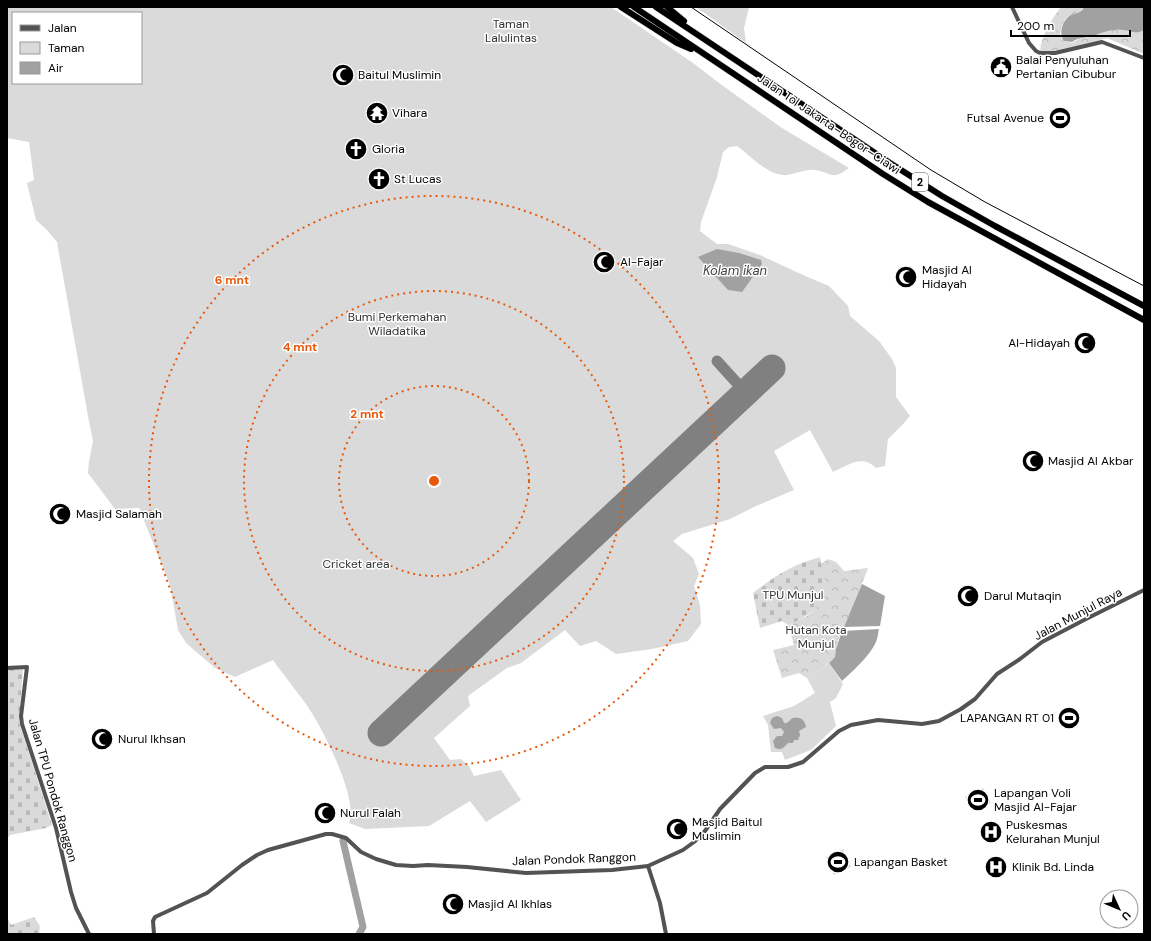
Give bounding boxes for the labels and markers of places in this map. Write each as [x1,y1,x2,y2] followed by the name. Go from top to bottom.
[1016,52,1117,82] place label: Balai Penyuluhan Pertanian Cibubur
[988,54,1014,80] public building icon: Balai Penyuluhan Pertanian Cibubur
[330,62,356,88] mosque icon: Baitul Muslimin
[358,67,441,83] place label: Baitul Muslimin
[364,100,390,126] temple icon: Vihara
[392,105,427,121] place label: Vihara
[1047,105,1073,131] sports icon: Futsal Avenue
[967,110,1044,126] place label: Futsal Avenue
[343,136,369,162] church icon: Gloria
[372,141,405,157] place label: Gloria
[366,166,392,192] church icon: St Lucas
[394,171,441,187] place label: St Lucas
[591,249,617,275] mosque icon: Al-Fajar
[620,254,664,270] place label: Al-Fajar
[922,262,972,292] place label: Masjid Al Hidayah
[893,264,919,290] mosque icon: Masjid Al Hidayah
[1072,330,1098,356] mosque icon: Al-Hidayah
[1008,335,1070,351] place label: Al-Hidayah
[1020,448,1046,474] mosque icon: Masjid Al Akbar
[1048,453,1134,469] place label: Masjid Al Akbar
[427,474,441,488] centre of rings
[47,501,73,527] mosque icon: Masjid Salamah
[76,506,162,522] place label: Masjid Salamah
[955,583,981,609] mosque icon: Darul Mutaqin
[984,588,1062,604] place label: Darul Mutaqin
[1056,705,1082,731] sports icon: LAPANGAN RT 01
[960,710,1054,726] place label: LAPANGAN RT 01
[89,726,115,752] mosque icon: Nurul Ikhsan
[118,731,186,747] place label: Nurul Ikhsan
[994,785,1077,815] place label: Lapangan Voli Masjid Al-Fajar
[965,787,991,813] sports icon: Lapangan Voli Masjid Al-Fajar
[312,800,338,826] mosque icon: Nurul Falah
[340,805,401,821] place label: Nurul Falah
[692,814,762,844] place label: Masjid Baitul Muslimin
[664,816,690,842] mosque icon: Masjid Baitul Muslimin
[1006,817,1100,847] place label: Puskesmas Kelurahan Munjul
[978,819,1004,845] hospital icon: Puskesmas Kelurahan Munjul
[825,849,851,875] sports icon: Lapangan Basket
[854,854,948,870] place label: Lapangan Basket
[983,854,1009,880] hospital icon: Klinik Bd. Linda
[1012,859,1094,875] place label: Klinik Bd. Linda
[440,891,466,917] mosque icon: Masjid Al Ikhlas
[468,896,552,912] place label: Masjid Al Ikhlas

